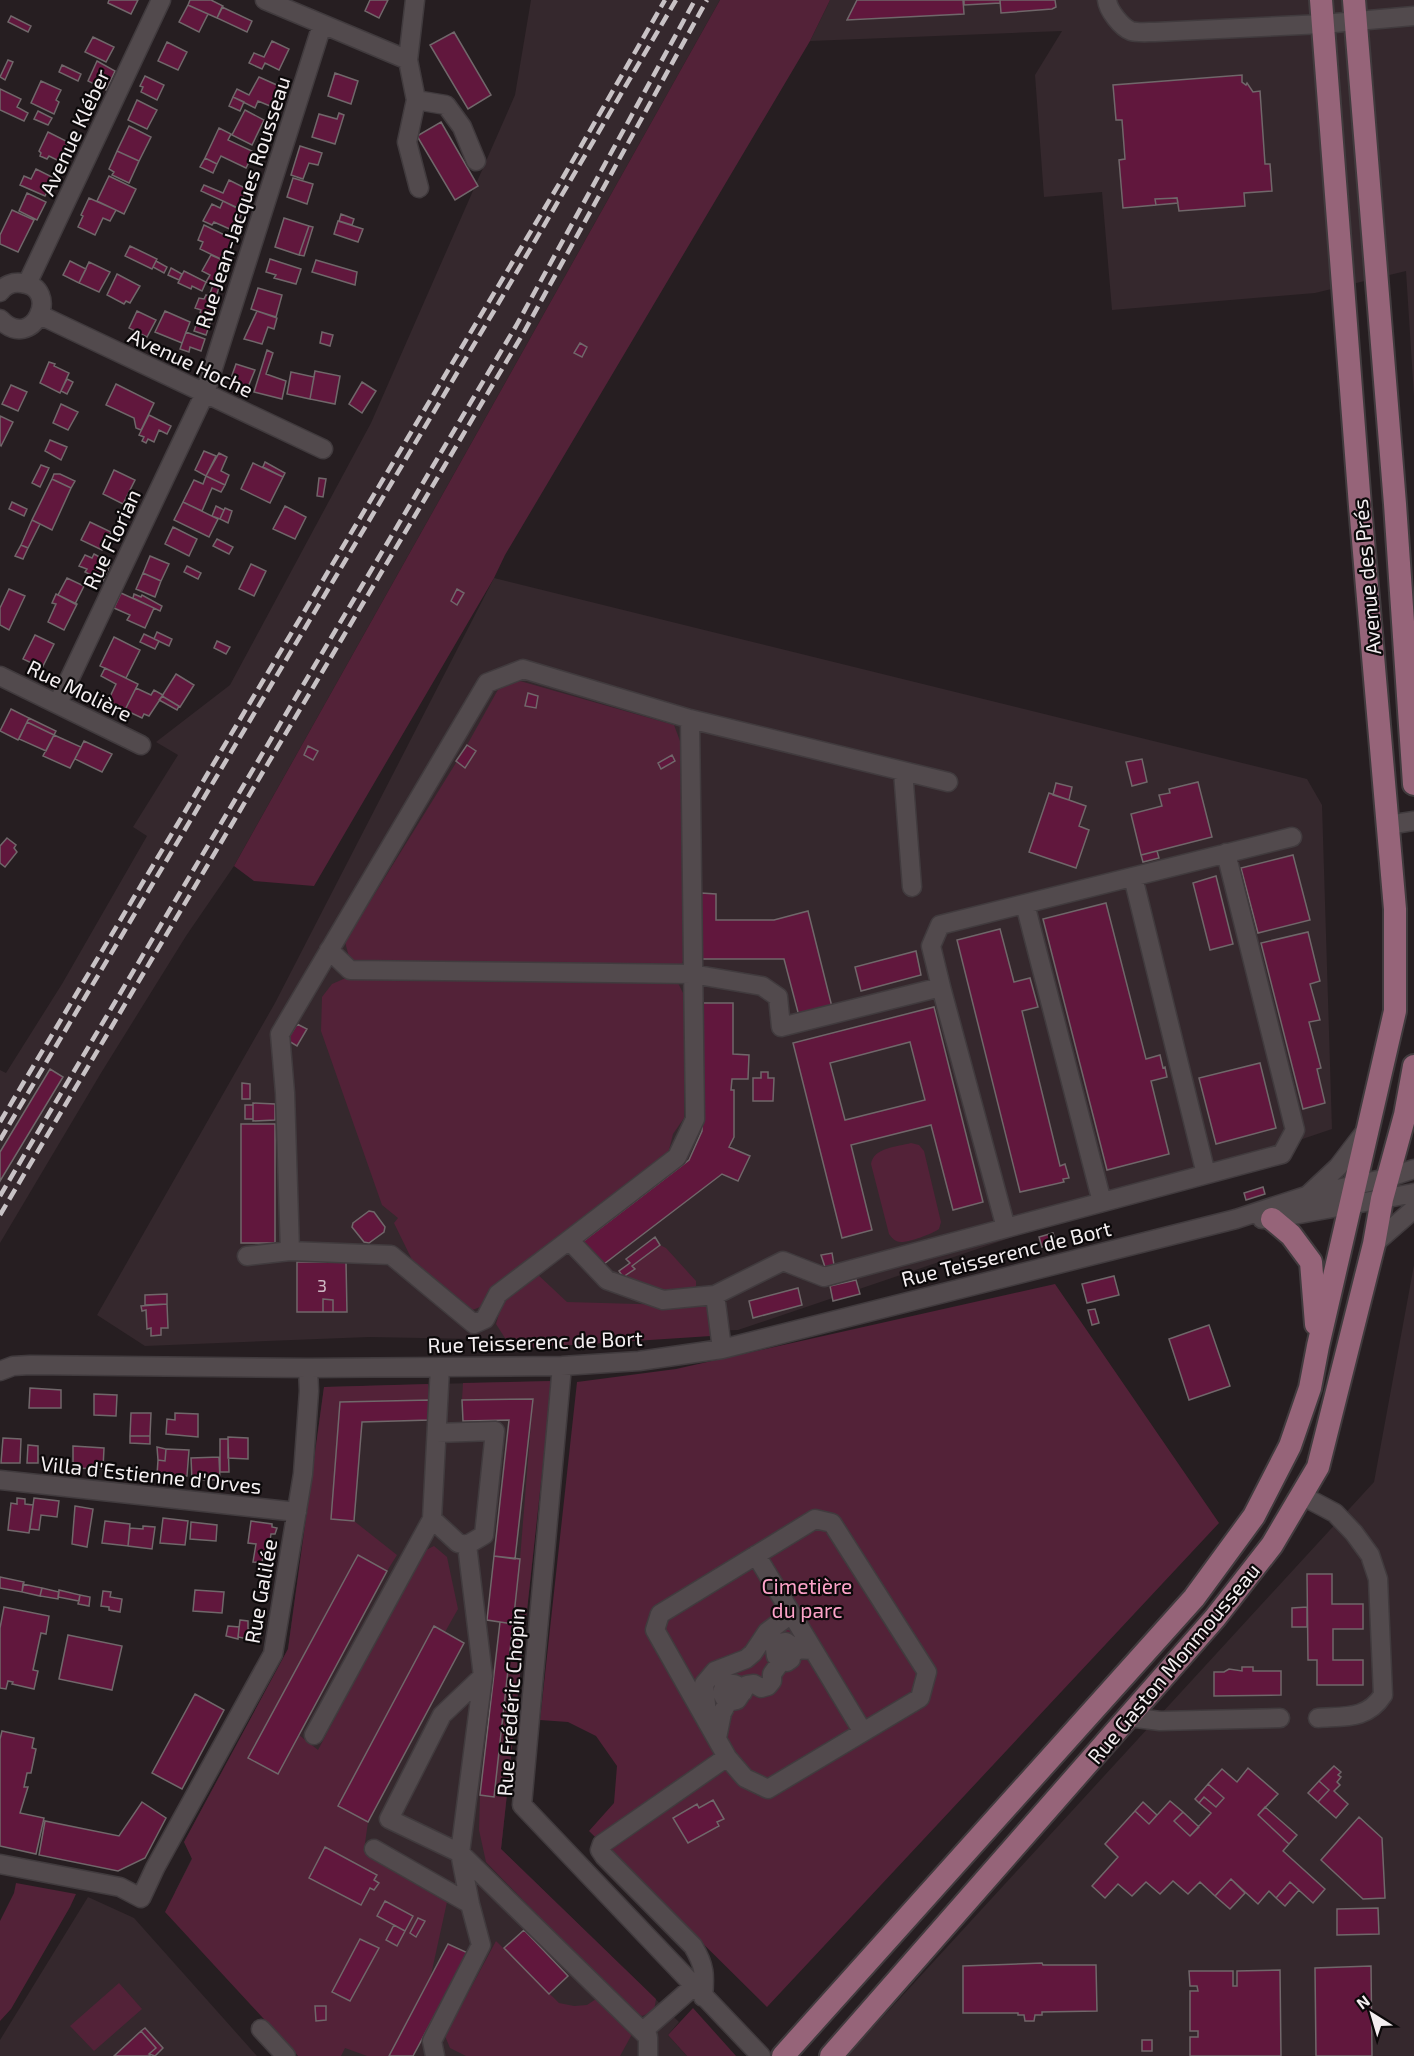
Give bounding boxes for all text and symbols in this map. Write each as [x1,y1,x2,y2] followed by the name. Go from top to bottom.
[34,64,114,199] street label: Avenue Kléber
[189,73,295,331] street label: Rue Jean-Jacques Rousseau
[125,322,257,402] street label: Avenue Hoche
[77,485,145,593] street label: Rue Florian
[1347,498,1385,656] street label: Avenue des Prés
[24,654,136,726] street label: Rue Molière
[899,1215,1113,1291] street label: Rue Teisserenc de Bort
[317,1274,327,1296] house number: 3
[427,1325,643,1357] street label: Rue Teisserenc de Bort
[39,1450,263,1498] street label: Villa d'Estienne d'Orves
[238,1537,282,1645] street label: Rue Galilée
[1082,1558,1264,1768] street label: Rue Gaston Monmousseau
[762,1573,852,1622] park label: Cimetière du parc
[491,1607,529,1797] street label: Rue Frédéric Chopin
[1342,1984,1402,2044] north arrow
[1352,1991,1373,2013] text: N

